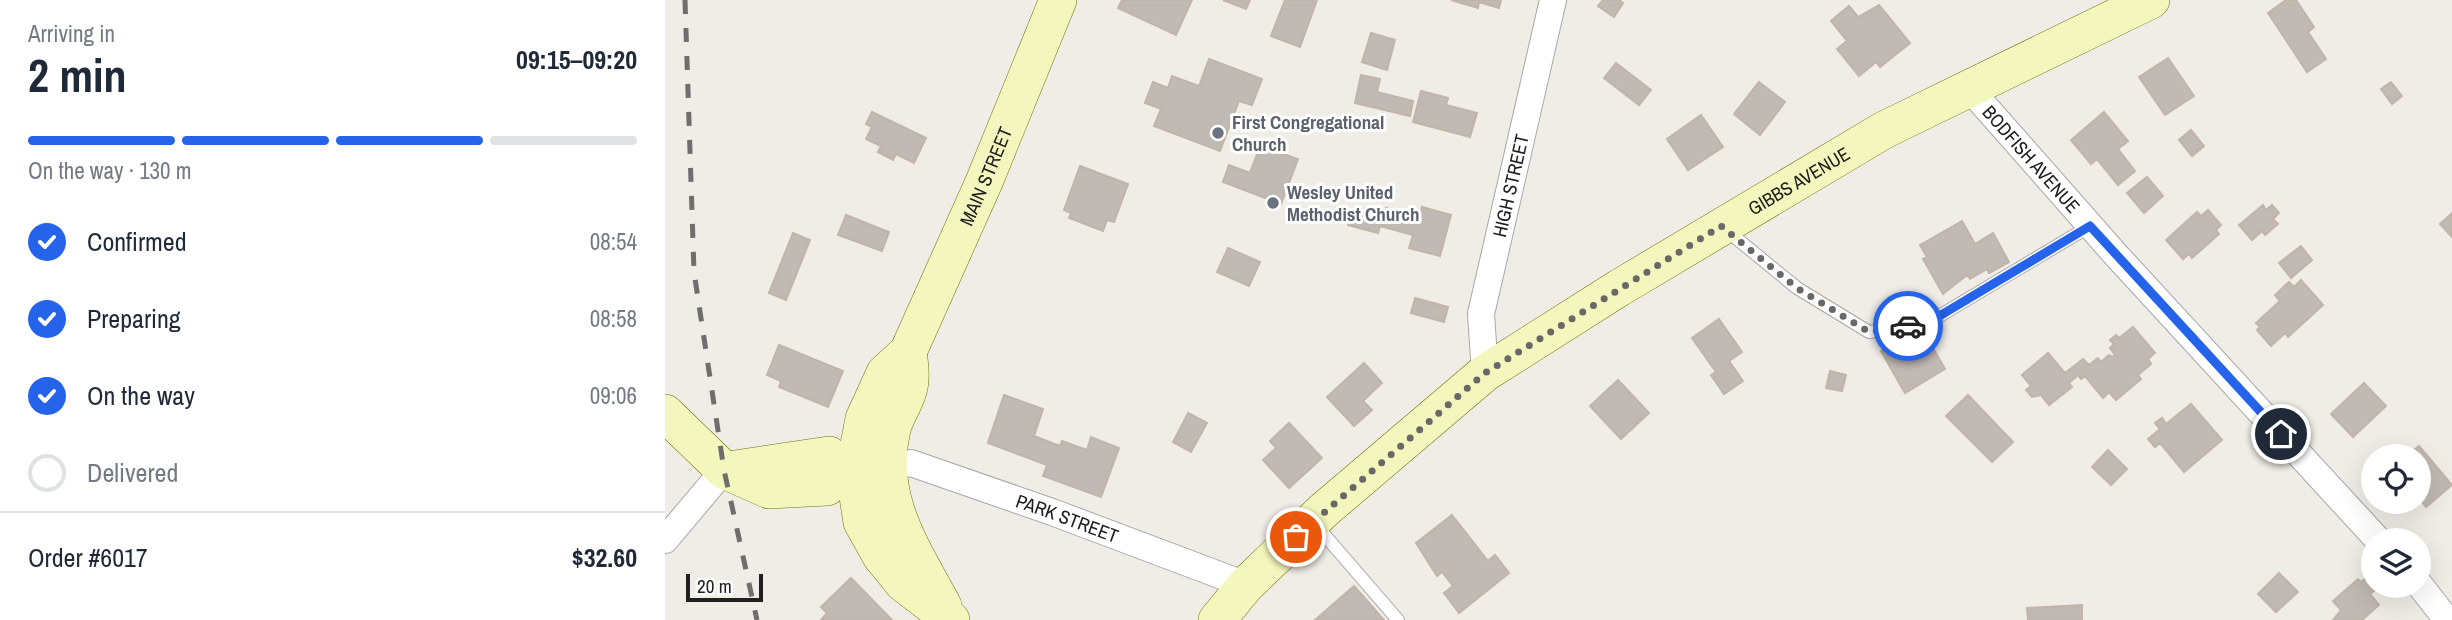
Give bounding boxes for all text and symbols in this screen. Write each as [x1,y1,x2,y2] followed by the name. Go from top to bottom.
[28,18,115,49] text: Arriving in
[516,42,637,77] text: 09:15–09:20
[28,44,127,106] text: 2 min
[1977,99,2086,219] street label: BODFISH AVENUE
[1232,109,1384,157] place label: First Congregational Church
[953,122,1018,230] street label: MAIN STREET
[1210,125,1226,141] marker: First Congregational Church
[1486,131,1535,239] street label: HIGH STREET
[1743,140,1854,221] street label: GIBBS AVENUE
[28,155,192,186] text: On the way · 130 m
[1287,179,1419,227] place label: Wesley United Methodist Church
[1265,195,1281,211] marker: Wesley United Methodist Church
[28,223,66,261] icon: check
[87,224,187,259] text: Confirmed
[590,226,637,257] text: 08:54
[1873,291,1943,361] courier
[28,300,66,338] icon: check
[87,301,181,336] text: Preparing
[590,303,637,334] text: 08:58
[1889,307,1927,345] icon: car
[28,377,66,415] icon: check
[87,378,195,413] text: On the way
[590,380,637,411] text: 09:06
[2251,404,2311,464] pin
[2262,415,2300,453] icon: home
[2361,444,2431,598] map controls
[2361,444,2431,514] button: locate
[87,455,178,490] text: Delivered
[1013,488,1123,549] street label: PARK STREET
[1266,507,1326,567] pin
[1277,518,1315,556] icon: bag
[2361,528,2431,598] button: layers
[28,540,148,575] text: Order #6017
[572,540,637,575] text: $32.60
[686,571,763,603] scale bar
[697,573,732,599] text: 20 m

